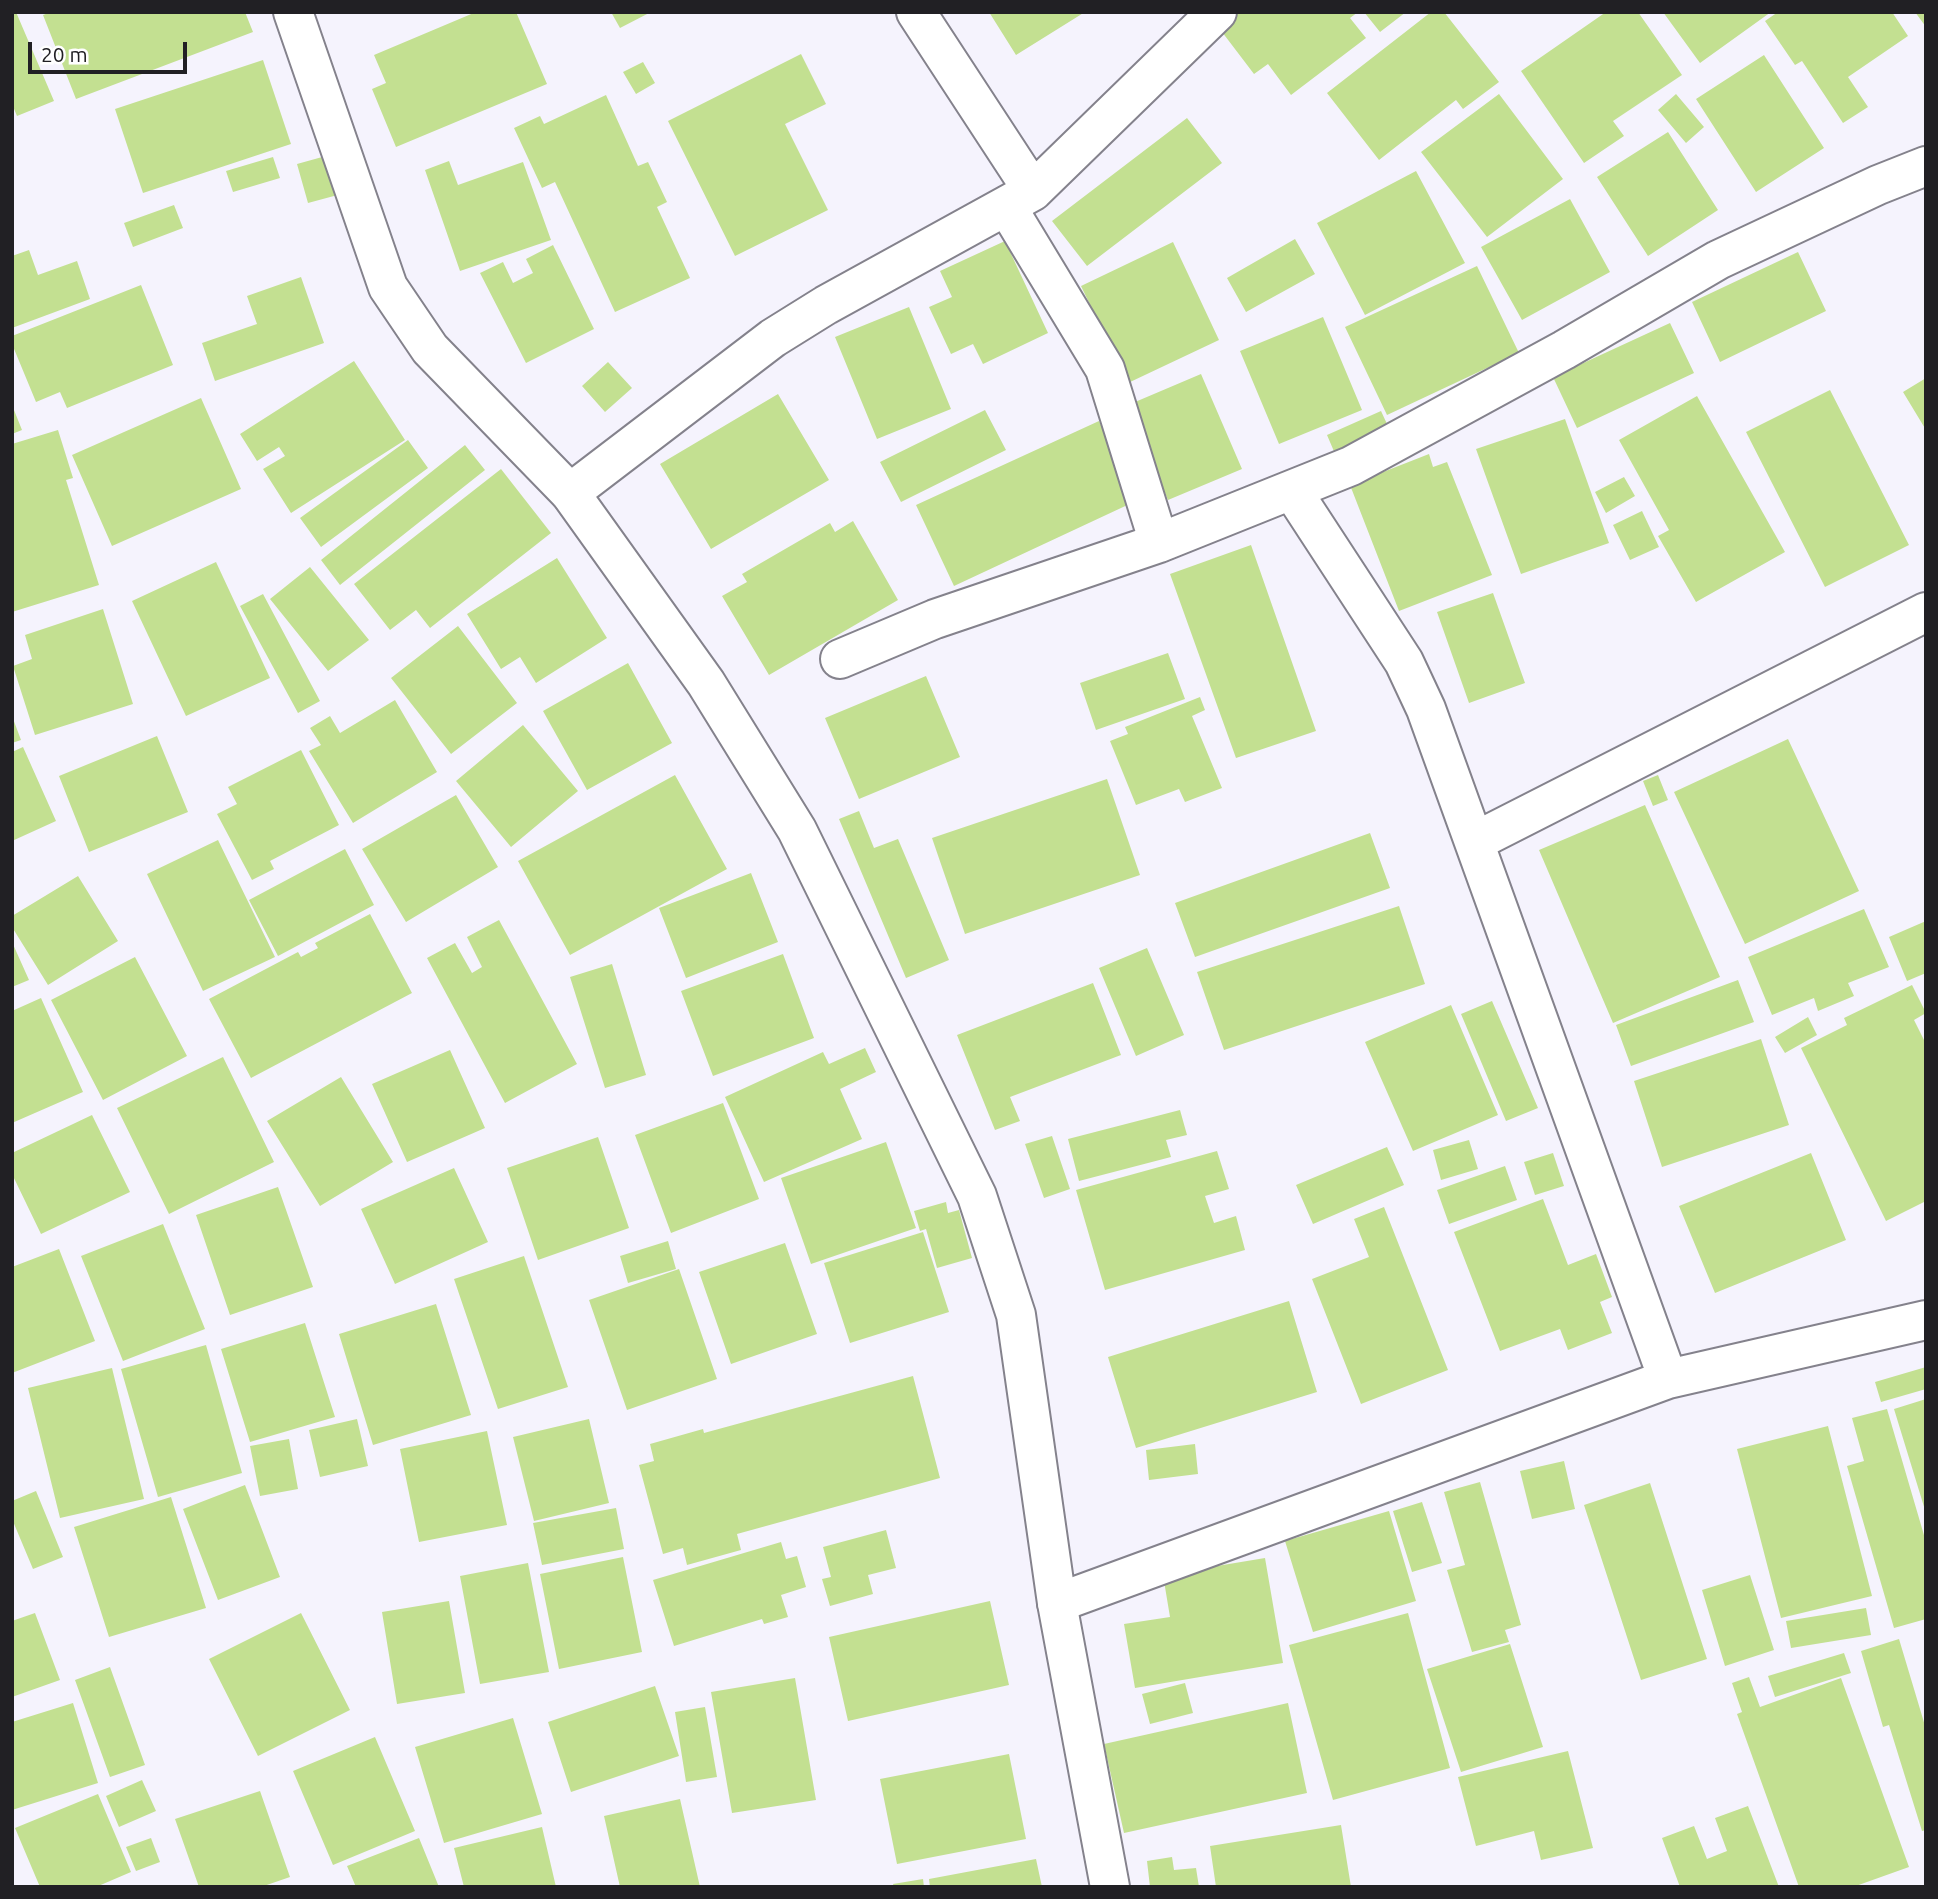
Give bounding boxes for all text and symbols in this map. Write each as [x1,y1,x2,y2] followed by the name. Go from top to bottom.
[32,28,191,72] scale bar
[41,42,88,66] text: 20 m

